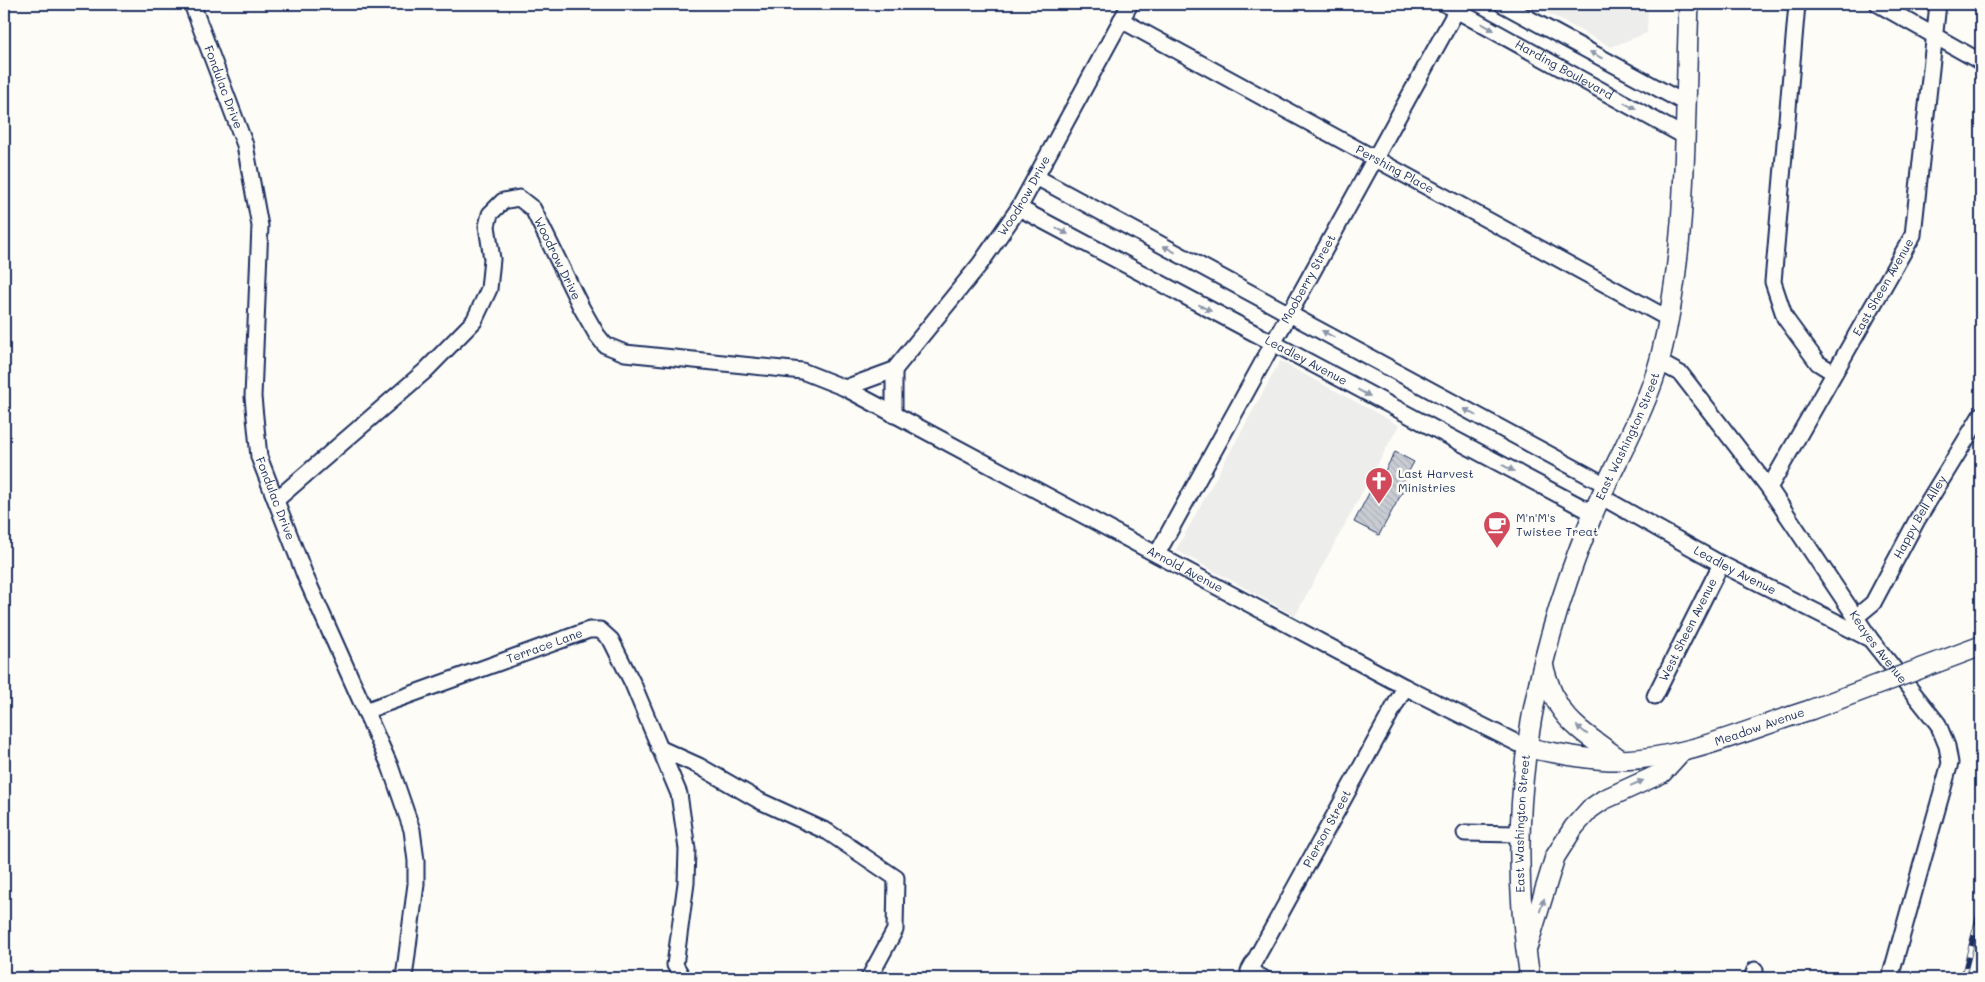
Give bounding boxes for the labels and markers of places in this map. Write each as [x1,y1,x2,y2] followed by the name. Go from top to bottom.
[1398,465,1474,495] place label: Last Harvest Ministries
[1364,466,1394,505] church icon: Last Harvest Ministries
[1516,509,1598,539] place label: M'n'M's Twistee Treat
[1482,510,1512,549] cafe icon: M'n'M's Twistee Treat

